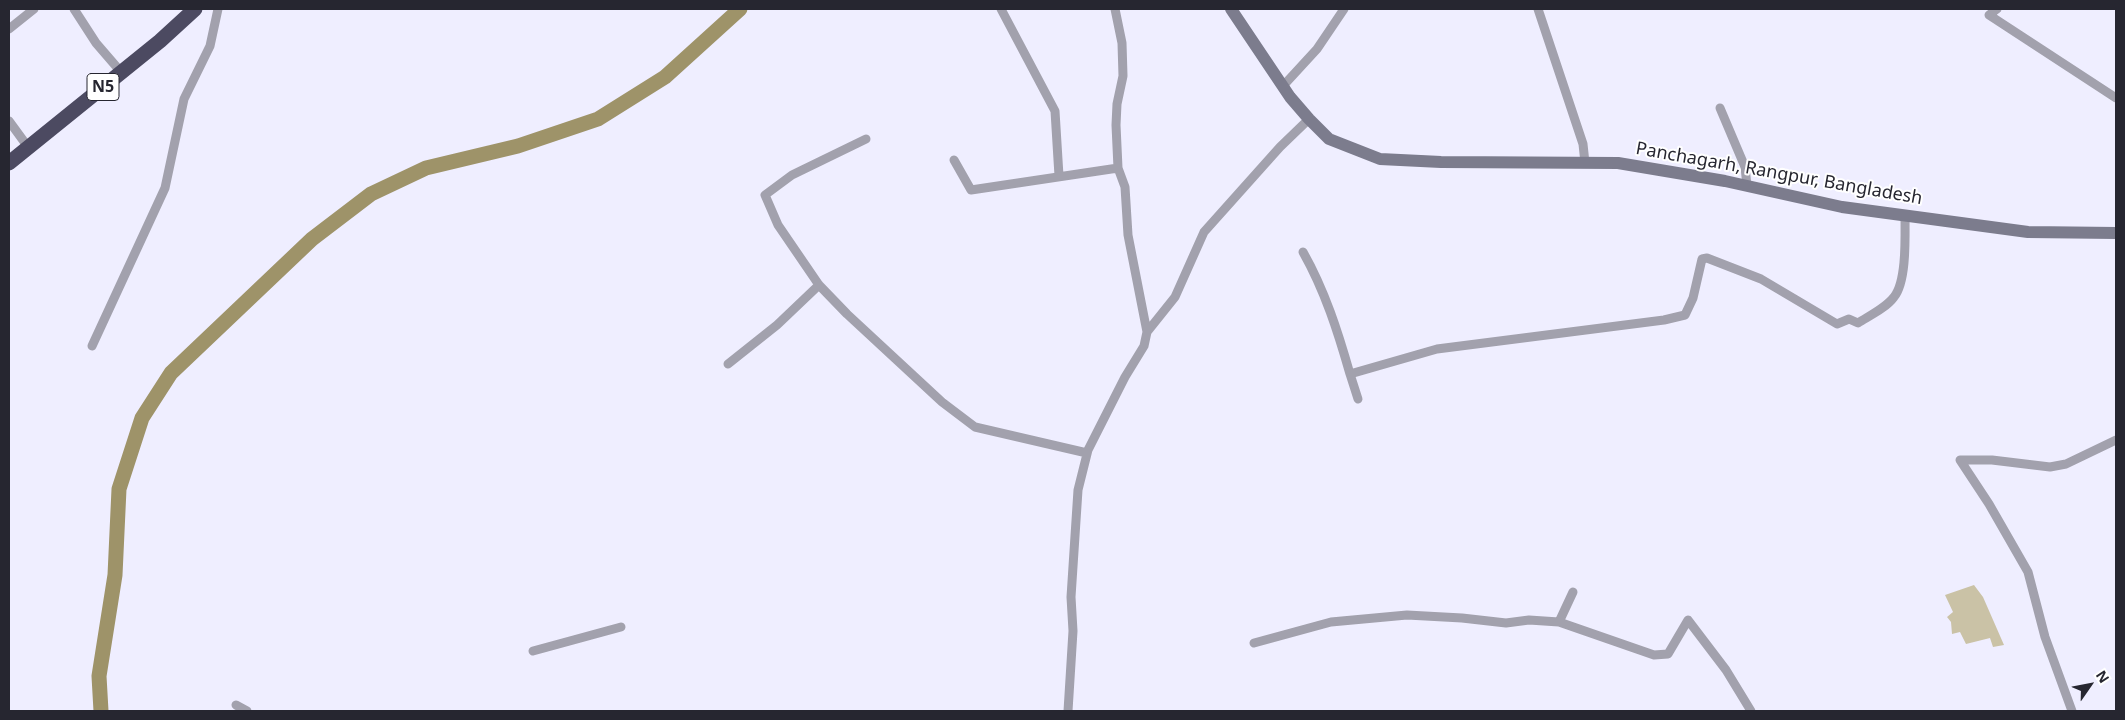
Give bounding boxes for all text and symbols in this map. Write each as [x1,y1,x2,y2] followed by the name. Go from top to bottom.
[87,74,119,100] road number: N5
[1634,138,1924,210] street label: Panchagarh, Rangpur, Bangladesh
[2065,660,2115,710] north arrow
[2092,667,2114,687] text: N

